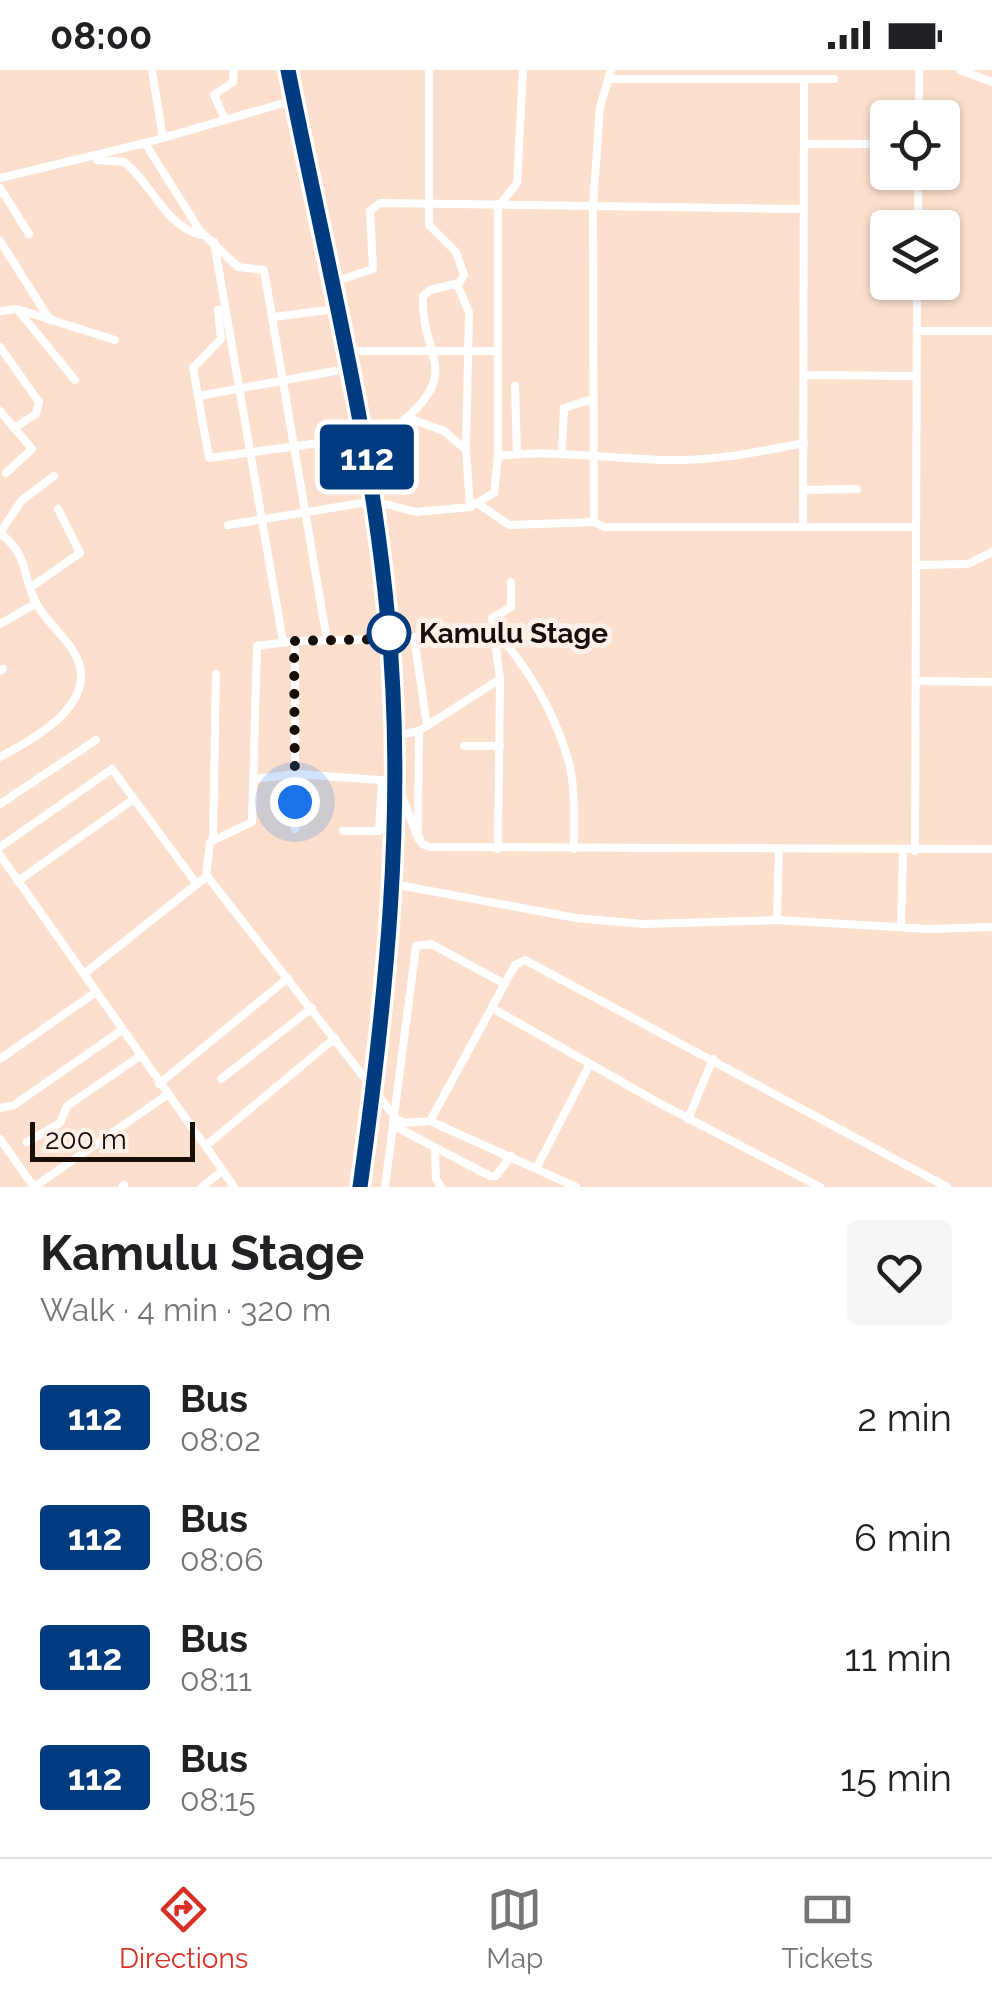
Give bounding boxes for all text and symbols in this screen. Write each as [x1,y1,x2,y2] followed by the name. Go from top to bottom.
[50,13,152,58] text: 08:00
[870,100,960,300] map controls
[870,100,960,190] button: locate
[870,210,960,300] button: layers
[310,424,424,490] line badge: 112
[340,437,394,478] text: 112
[368,612,410,654] marker: Kamulu Stage
[419,617,608,650] place label: Kamulu Stage
[270,777,320,827] your location
[30,1117,195,1162] scale bar
[45,1123,127,1156] text: 200 m
[847,1220,952,1325] button: heart
[40,1225,364,1281] text: Kamulu Stage
[40,1291,331,1328] text: Walk · 4 min · 320 m
[180,1376,248,1421] text: Bus
[857,1395,952,1440] text: 2 min
[68,1397,122,1438] text: 112
[180,1421,261,1458] text: 08:02
[180,1496,248,1541] text: Bus
[854,1515,952,1560] text: 6 min
[68,1517,122,1558] text: 112
[180,1541,263,1578] text: 08:06
[180,1616,248,1661] text: Bus
[844,1635,952,1680] text: 11 min
[68,1637,122,1678] text: 112
[180,1661,252,1698] text: 08:11
[180,1736,248,1781] text: Bus
[840,1755,952,1800] text: 15 min
[68,1757,122,1798] text: 112
[180,1781,256,1818] text: 08:15
[119,1882,248,1975] tab: Directions
[486,1882,543,1975] tab: Map
[781,1882,873,1975] tab: Tickets

